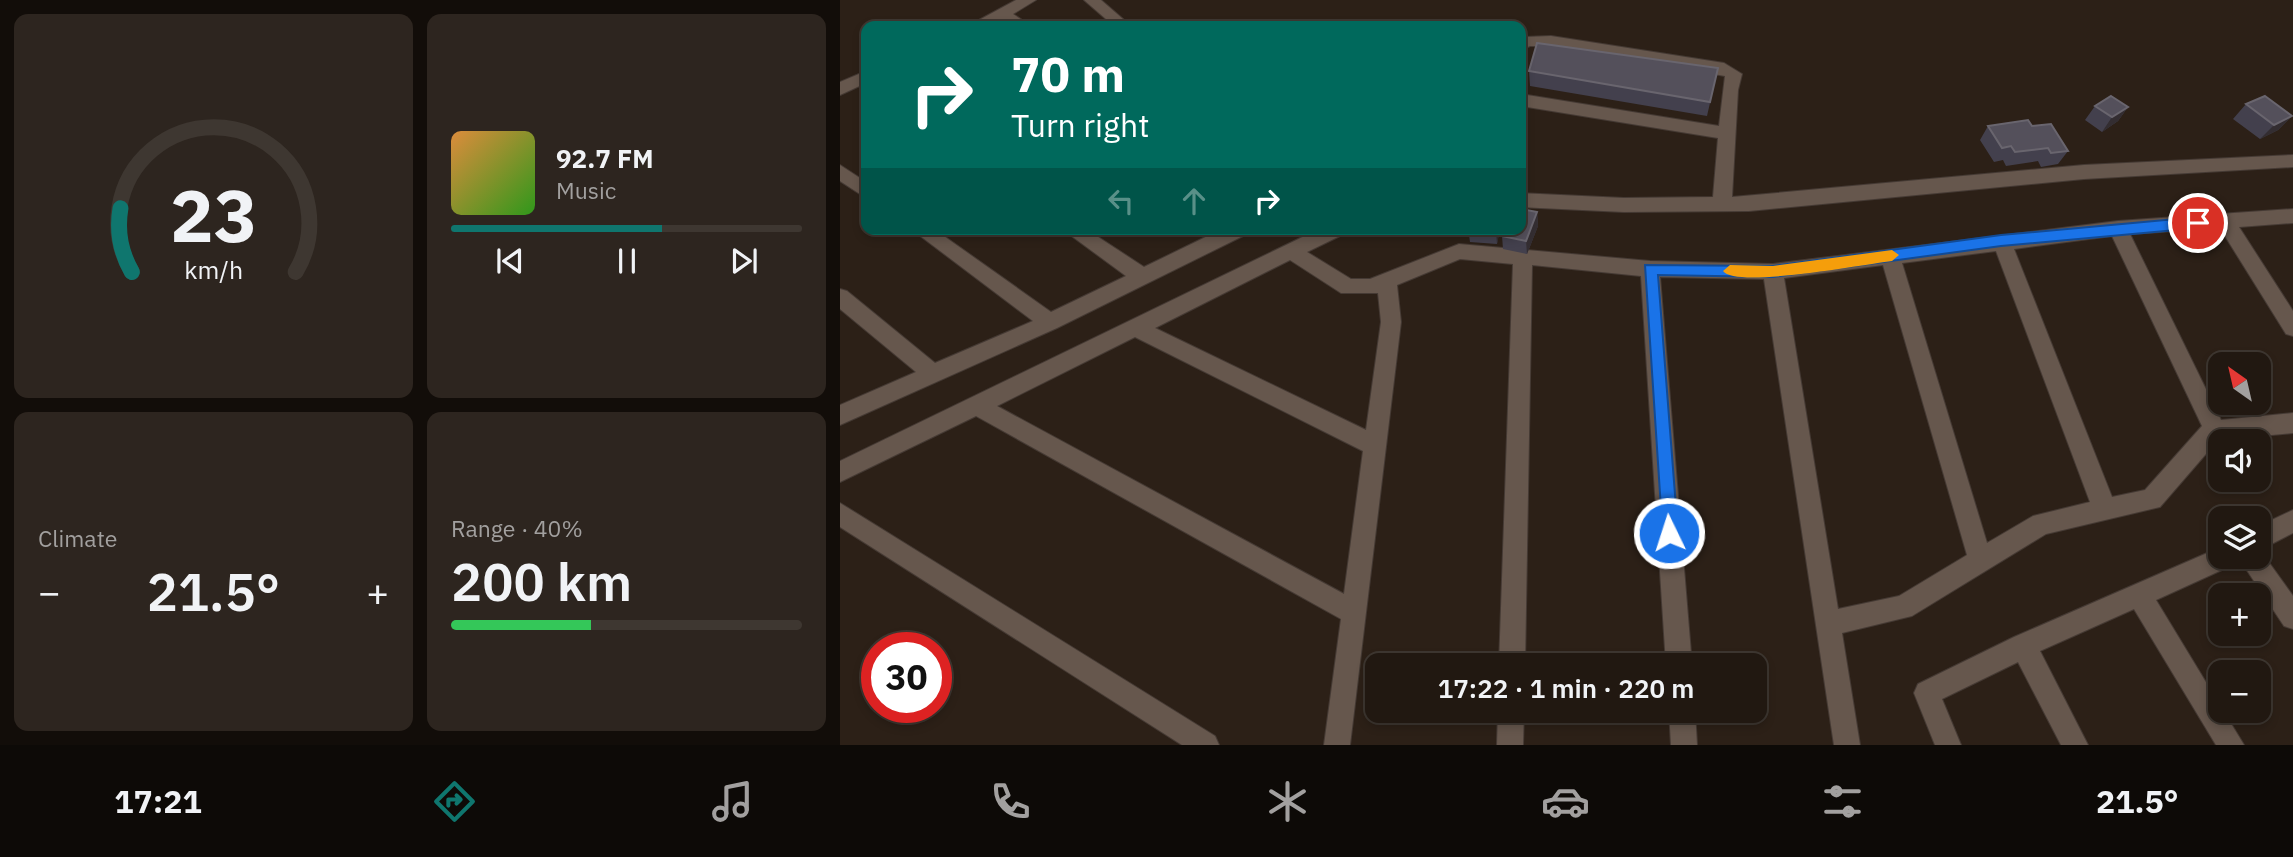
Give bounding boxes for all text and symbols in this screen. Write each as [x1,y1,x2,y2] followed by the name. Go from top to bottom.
[1011,42,1125,105] text: 70 m
[896,49,987,140] icon: right
[1011,104,1149,146] text: Turn right
[556,141,654,175] text: 92.7 FM
[170,167,257,262] text: 23
[556,175,616,205] text: Music
[1102,182,1140,220] icon: left
[1175,182,1213,220] icon: ahead
[1248,182,1286,220] icon: right
[2168,193,2228,253] pin
[2179,204,2217,242] icon: arrive
[491,242,529,280] icon: previous
[608,242,646,280] icon: pause
[725,242,763,280] icon: next
[184,253,243,286] text: km/h
[2208,352,2272,415] north arrow
[2208,352,2271,723] map controls
[2208,429,2271,492] button: sound
[1632,496,1706,570] position arrow
[2208,506,2271,569] button: layers
[451,513,583,543] text: Range · 40%
[38,523,117,553] text: Climate
[451,548,632,615] text: 200 km
[147,558,280,625] text: 21.5°
[38,567,61,616] text: −
[366,567,389,616] text: +
[2208,583,2271,646] button: +
[861,632,952,723] speed limit sign: 30
[2208,660,2271,723] button: −
[1438,671,1694,705] text: 17:22 · 1 min · 220 m
[430,777,479,826] icon: directions
[708,777,757,826] icon: music
[986,777,1035,826] icon: phone
[1263,777,1312,826] icon: climate
[1541,777,1590,826] icon: car
[1818,777,1867,826] icon: filters
[114,780,202,822] text: 17:21
[2096,780,2179,822] text: 21.5°

